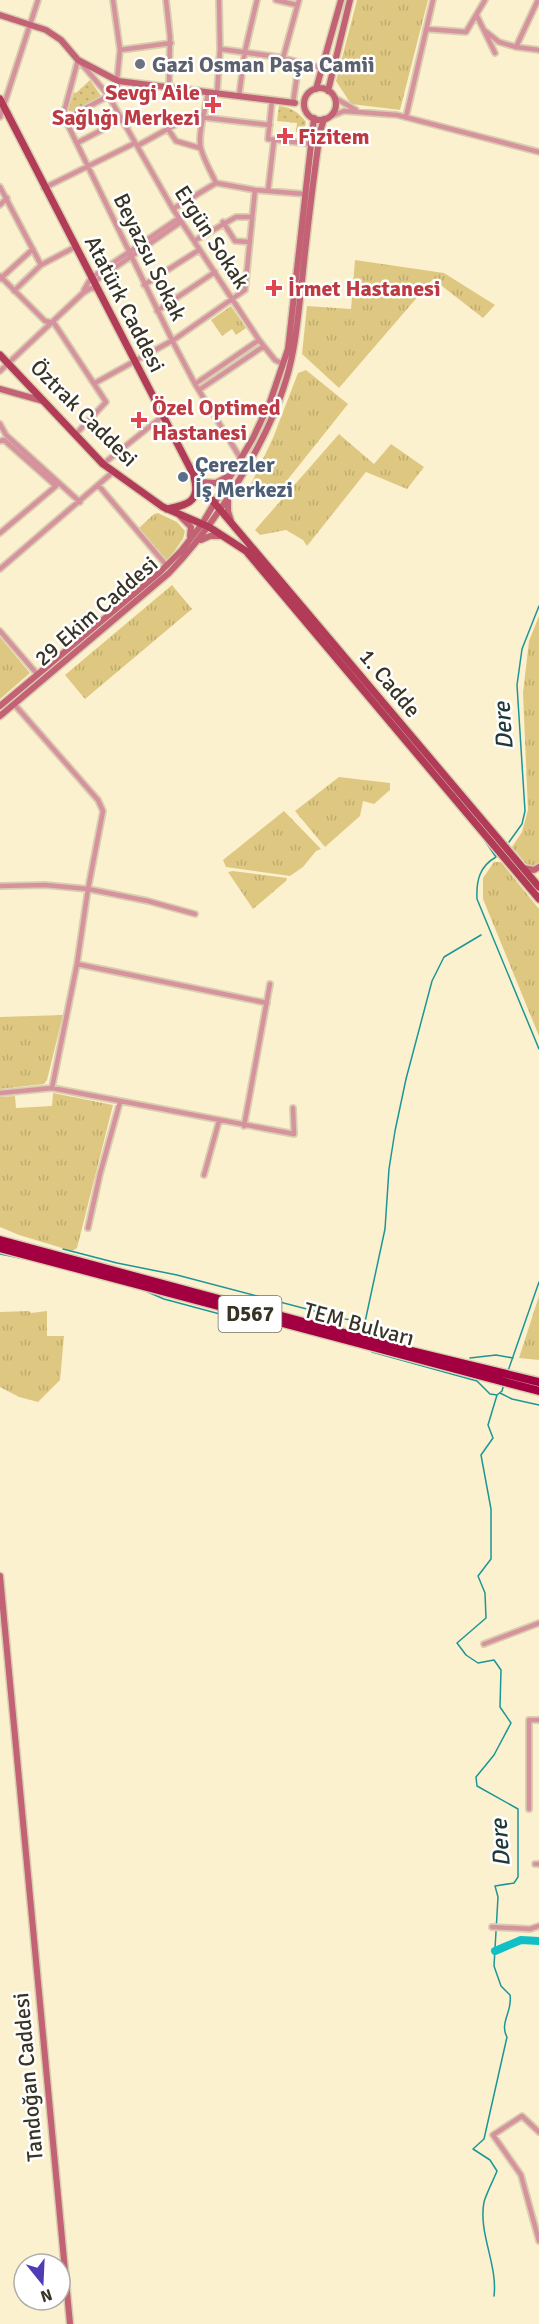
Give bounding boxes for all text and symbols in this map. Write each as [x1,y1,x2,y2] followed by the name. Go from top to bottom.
[152,51,375,78] place label: Gazi Osman Paşa Camii
[133,57,147,71] marker: Gazi Osman Paşa Camii
[52,79,200,131] place label: Sevgi Aile Sağlığı Merkezi
[204,96,222,114] marker: Sevgi Aile Sağlığı Merkezi
[298,123,370,150] place label: Fizitem
[276,127,294,145] marker: Fizitem
[169,180,255,294] street label: Ergün Sokak
[108,189,192,325] street label: Beyazsu Sokak
[79,231,171,377] street label: Atatürk Caddesi
[288,275,440,302] place label: İrmet Hastanesi
[265,279,283,297] marker: İrmet Hastanesi
[25,354,143,472] street label: Öztrak Caddesi
[152,394,281,446] place label: Özel Optimed Hastanesi
[130,411,148,429] marker: Özel Optimed Hastanesi
[195,451,293,503] place label: Çerezler İş Merkezi
[176,470,190,484] marker: Çerezler İş Merkezi
[29,550,163,672] street label: 29 Ekim Caddesi
[354,643,426,723] street label: 1. Cadde
[486,700,520,751] water label: Dere
[218,1296,282,1332] road number: D567
[301,1296,417,1352] street label: TEM Bulvarı
[483,1817,517,1868] water label: Dere
[7,1992,49,2162] street label: Tandoğan Caddesi
[12,2252,72,2312] north arrow
[38,2284,55,2307] text: N

